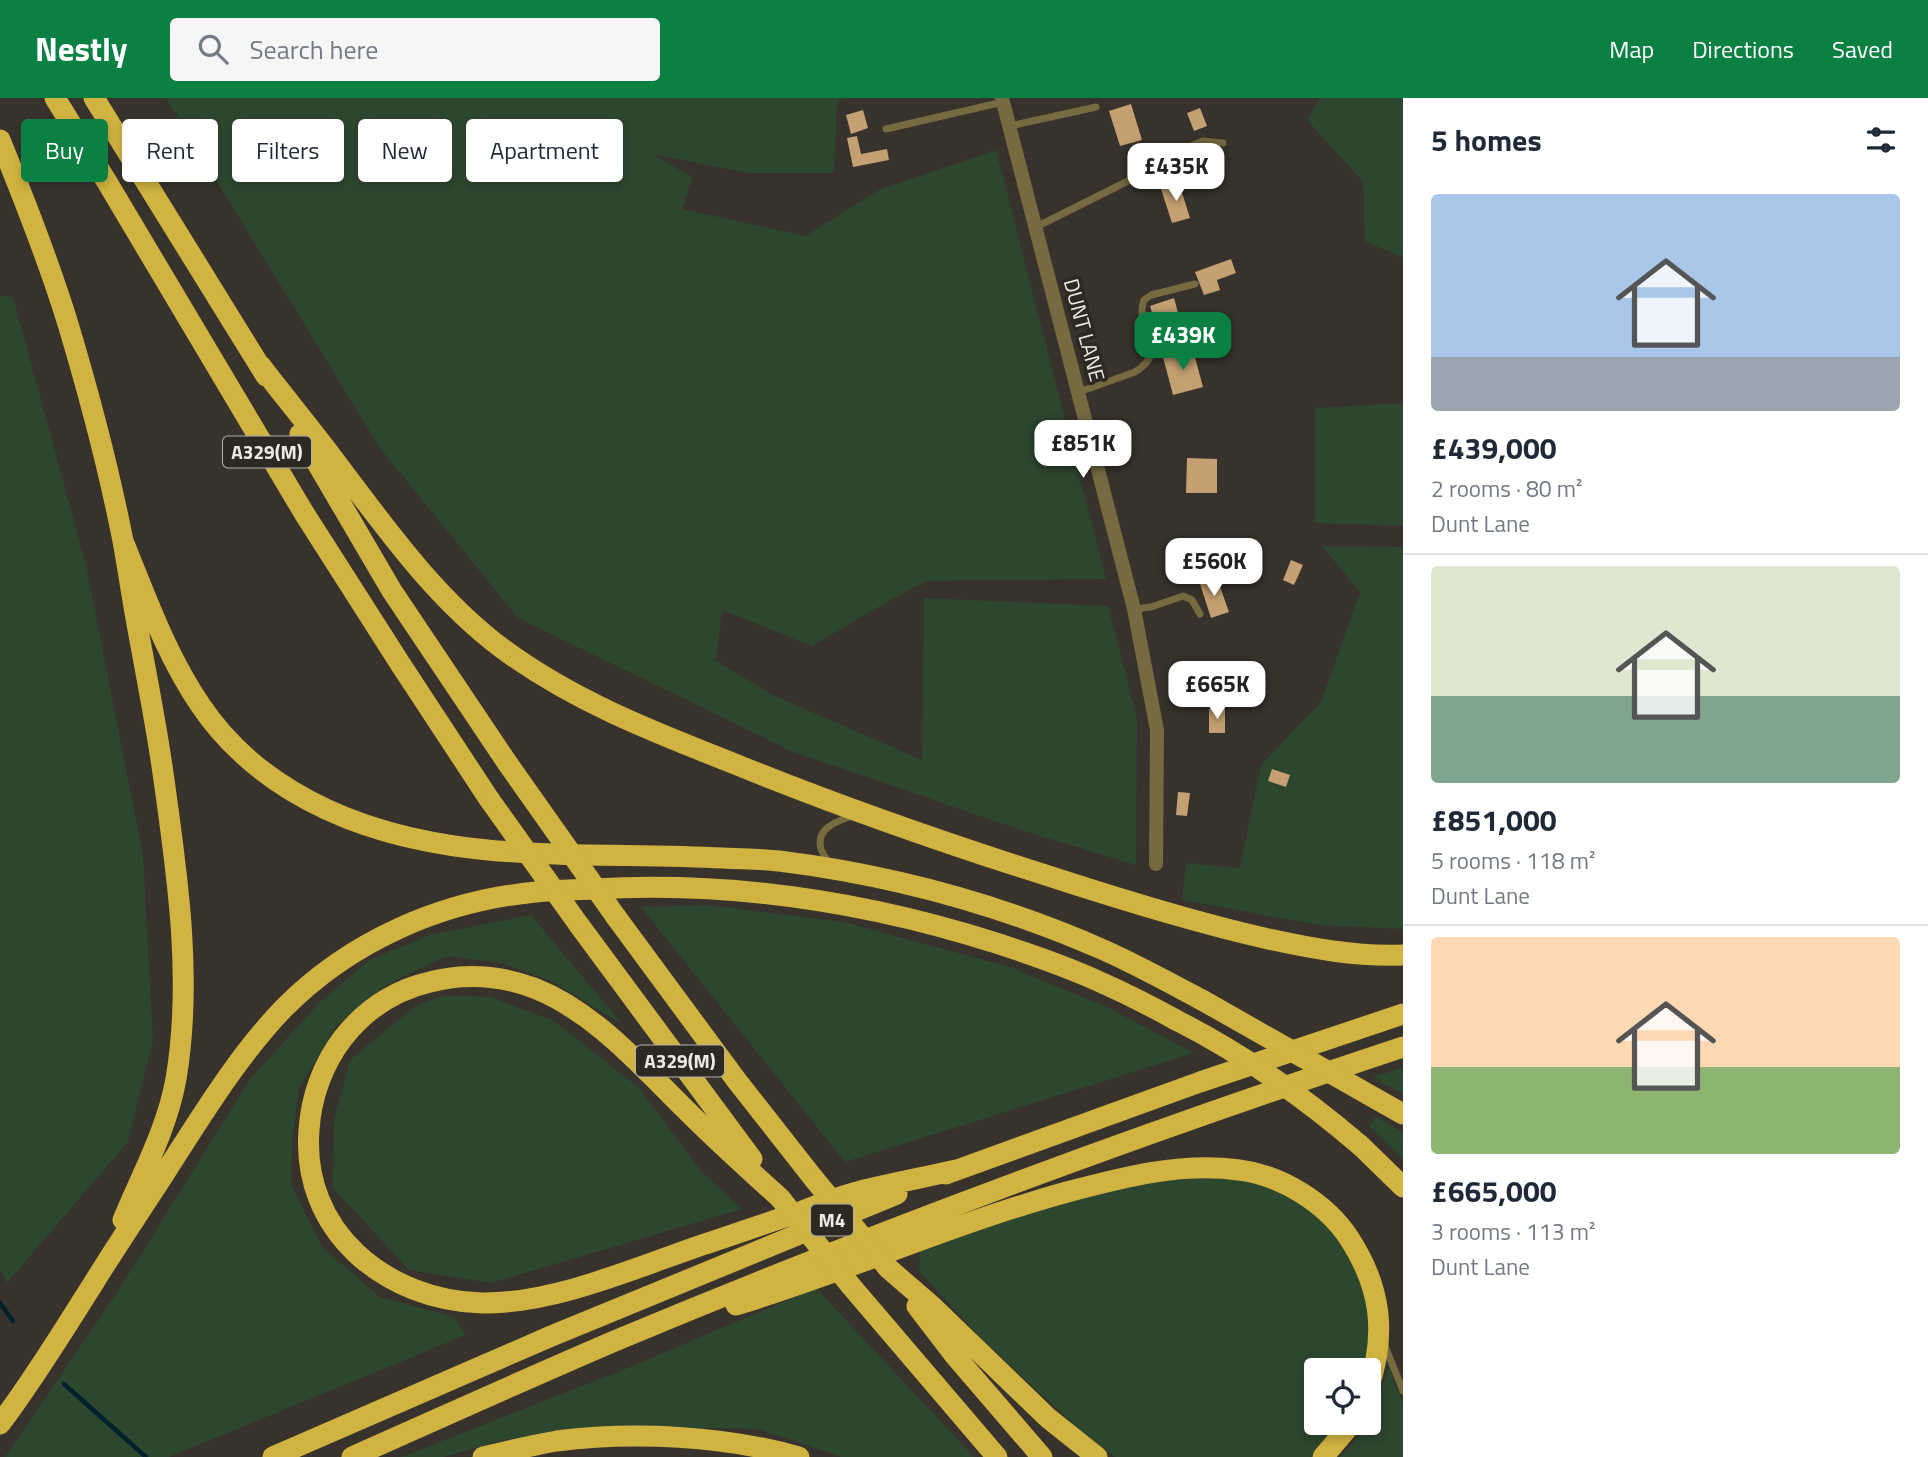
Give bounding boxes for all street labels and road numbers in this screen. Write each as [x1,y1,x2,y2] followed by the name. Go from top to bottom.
[1056,275,1114,385] street label: DUNT LANE
[223,436,311,468] road number: A329(M)
[636,1046,724,1077] road number: A329(M)
[811,1204,853,1236] road number: M4

